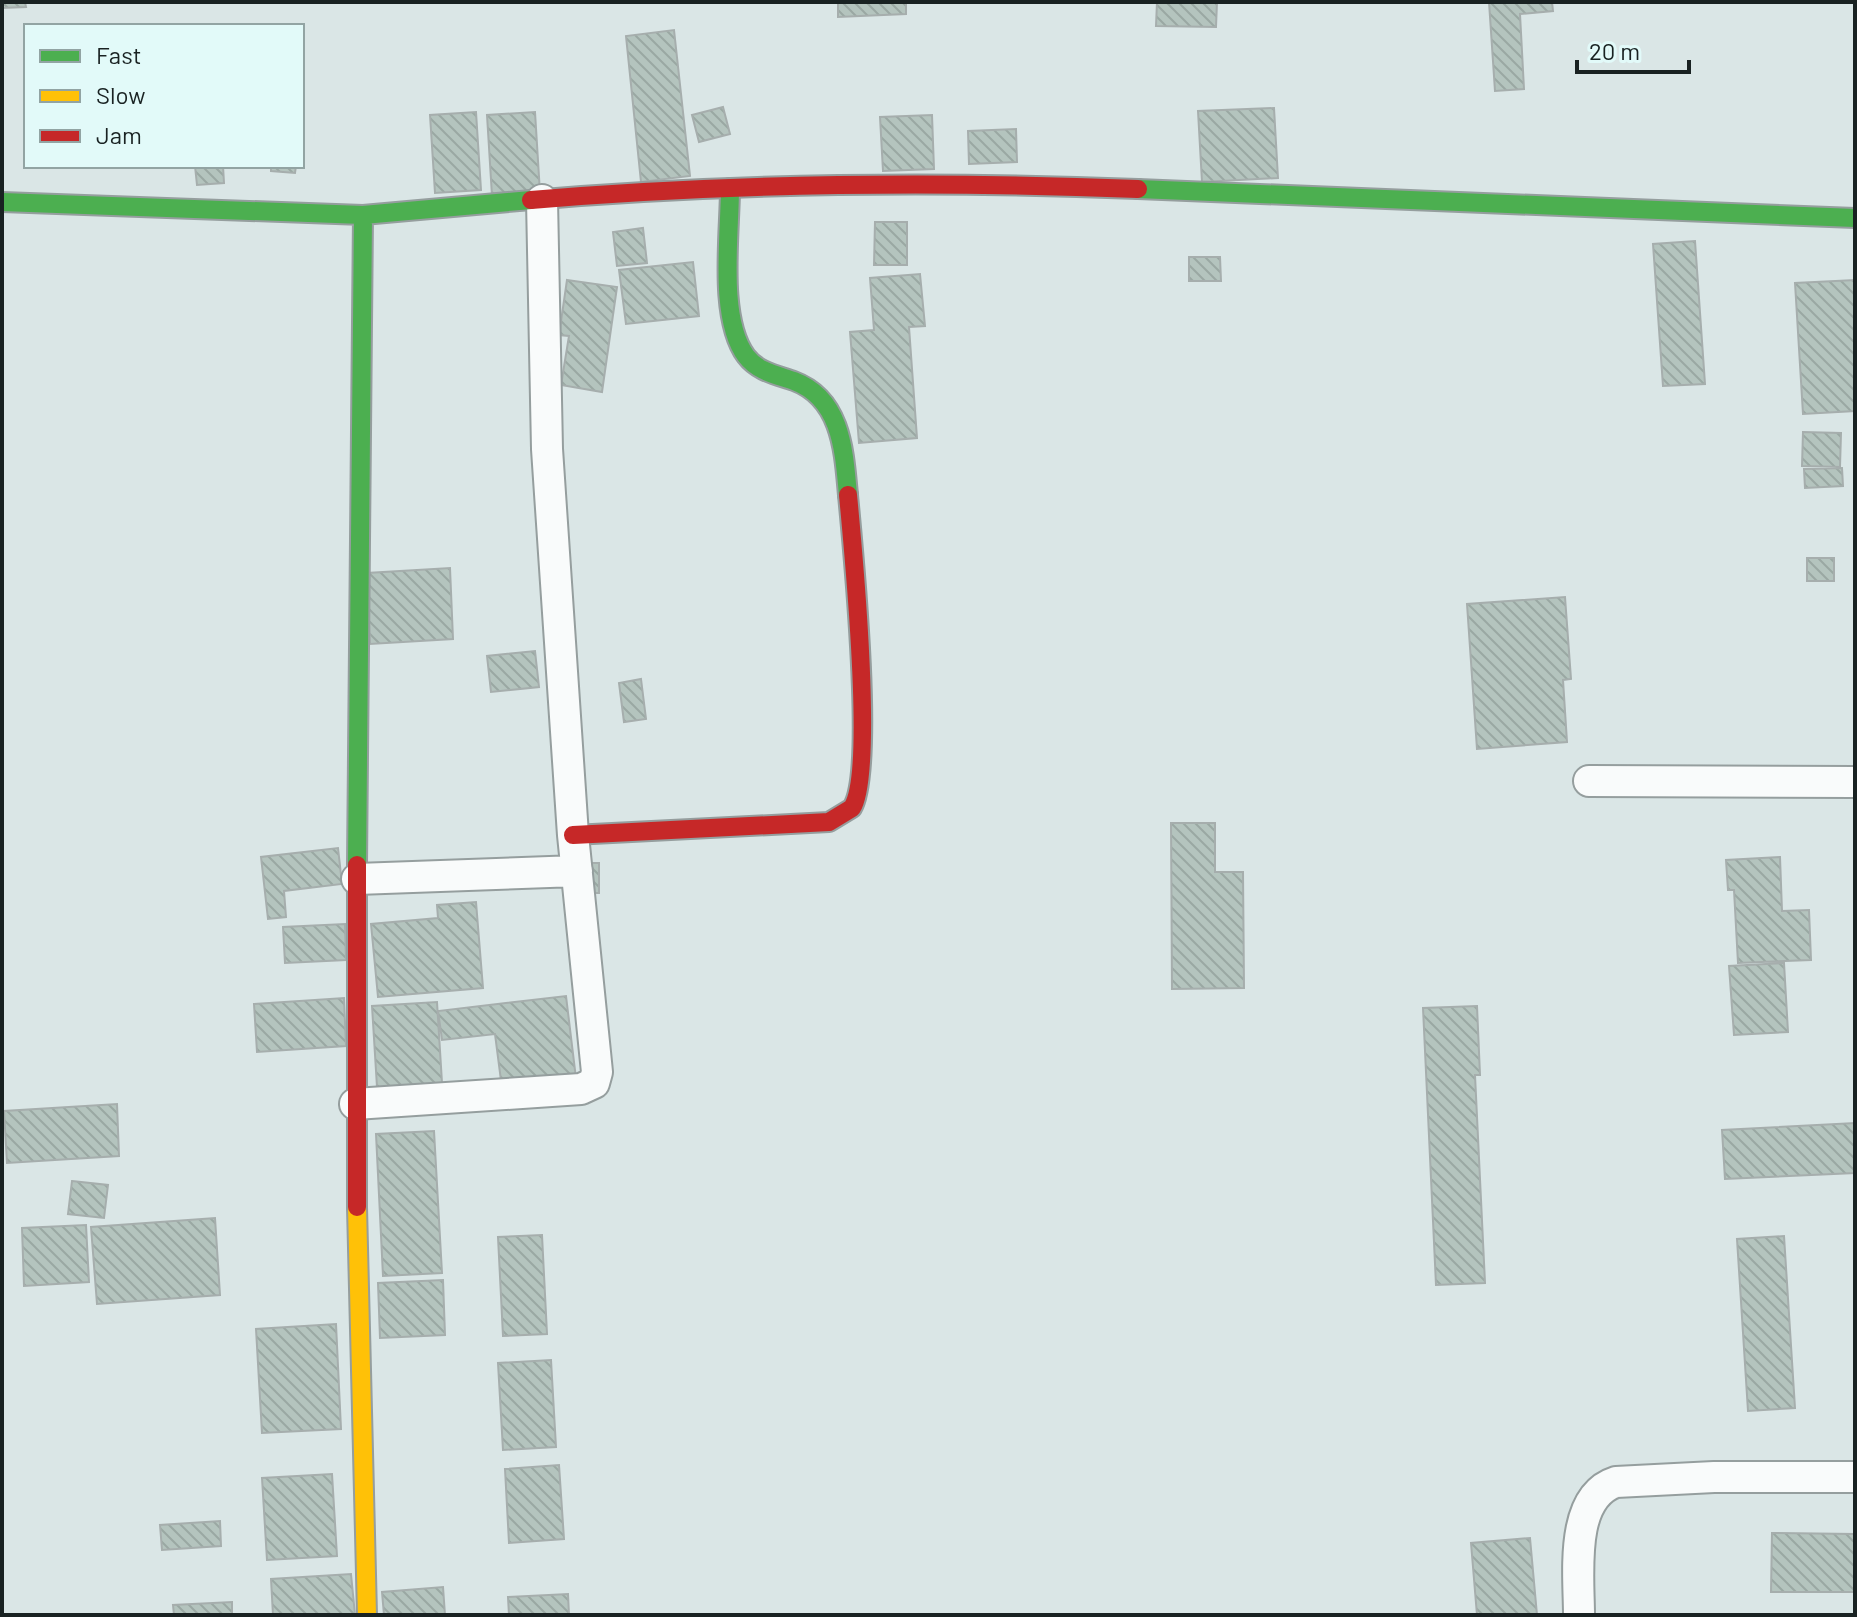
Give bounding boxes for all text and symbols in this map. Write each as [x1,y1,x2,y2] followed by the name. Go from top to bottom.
[24,24,304,168] legend
[1577,24,1689,74] scale bar
[1589,36,1640,65] text: 20 m
[96,40,141,69] text: Fast
[96,80,145,109] text: Slow
[96,120,142,149] text: Jam

